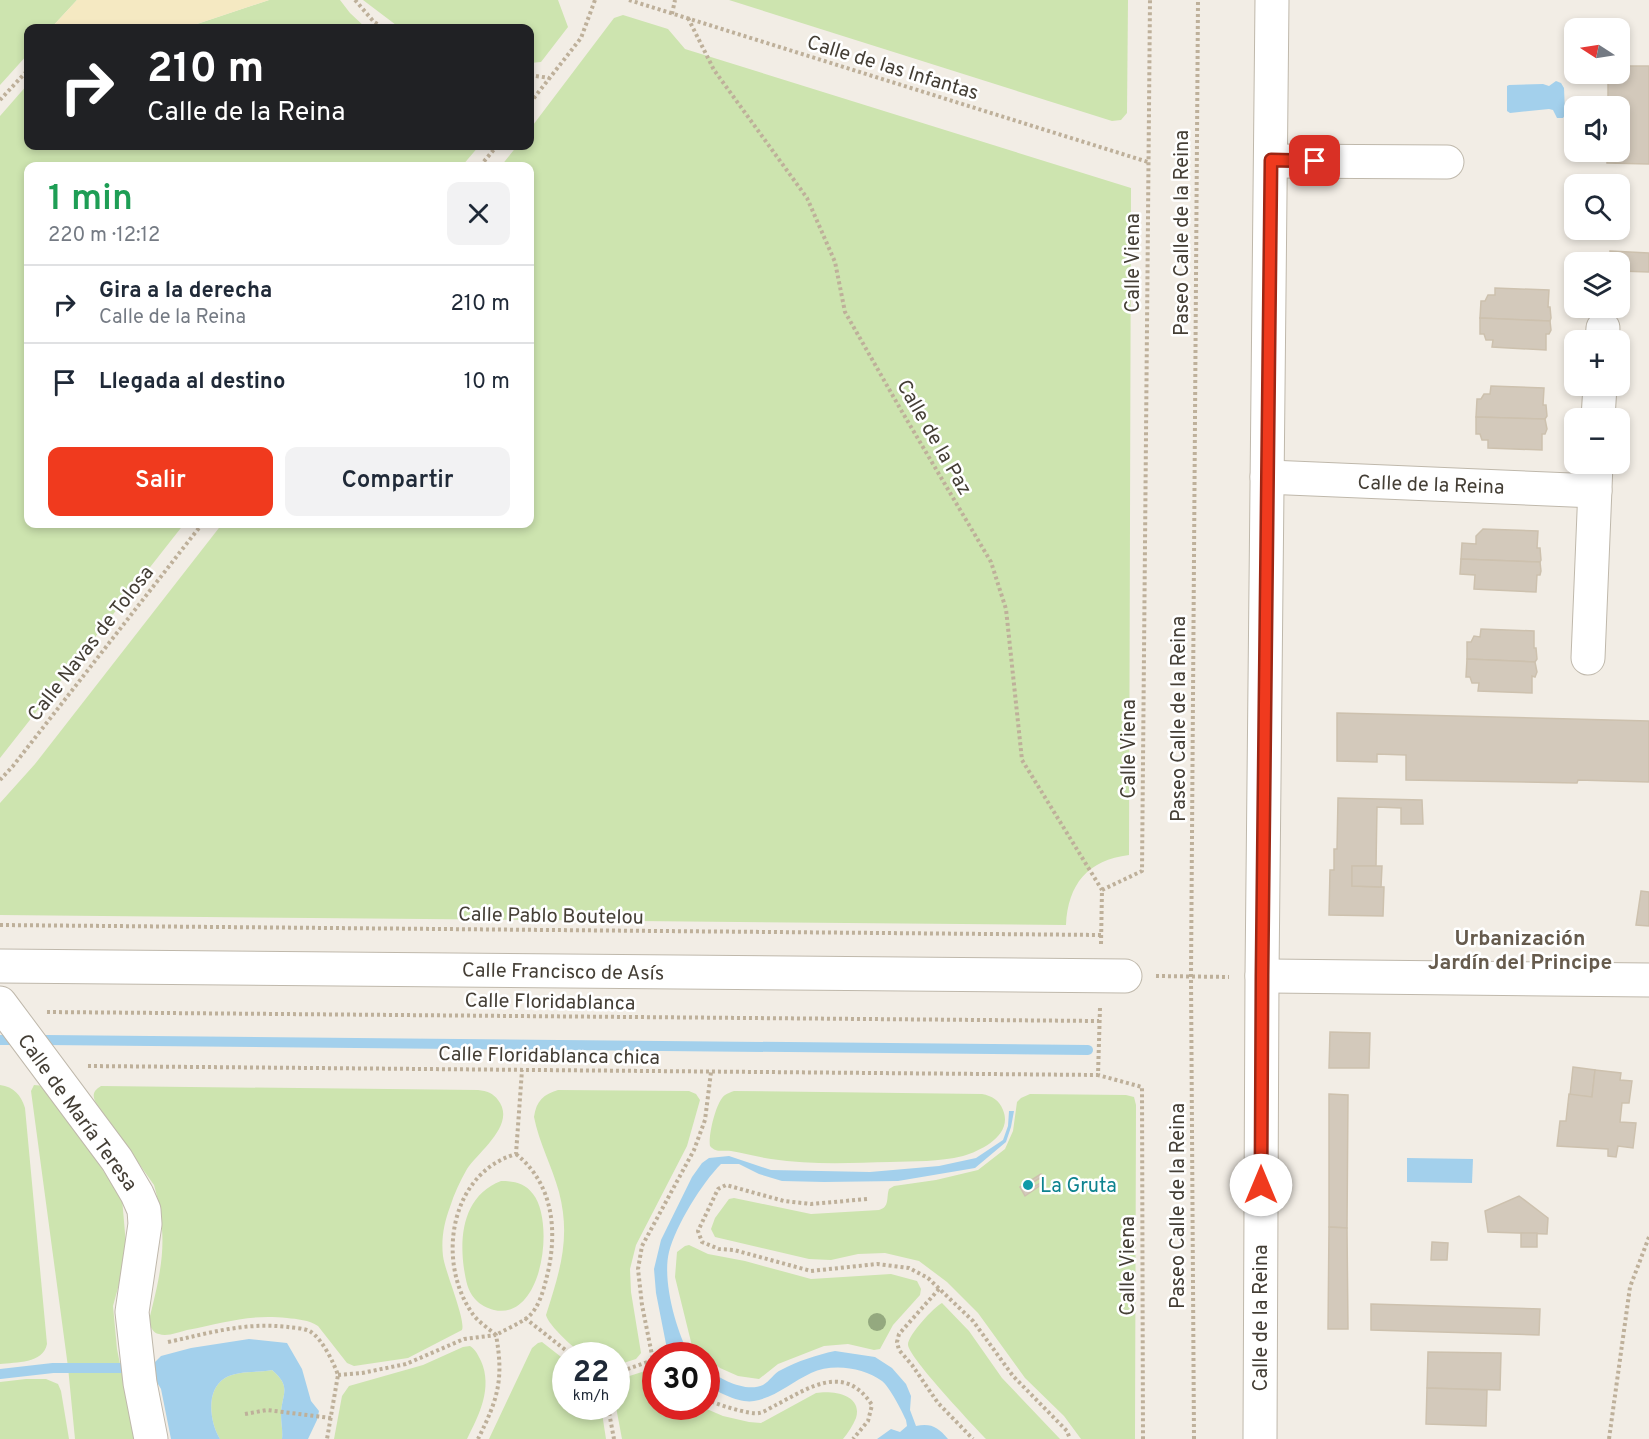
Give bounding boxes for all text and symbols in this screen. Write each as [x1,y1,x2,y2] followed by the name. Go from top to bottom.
[1564,18,1630,84] north arrow
[1564,18,1630,474] map controls
[803,30,982,107] street label: Calle de las Infantas
[147,44,264,97] text: 210 m
[48,48,126,126] icon: right
[147,96,346,130] text: Calle de la Reina
[1564,96,1630,162] button: sound
[1170,130,1196,336] street label: Paseo Calle de la Reina
[1289,135,1340,186] pin
[1298,144,1331,177] icon: arrive
[1564,174,1630,240] button: search
[48,177,133,223] text: 1 min
[447,182,510,245] button: close
[1121,213,1147,313] street label: Calle Viena
[48,223,160,249] text: 220 m · 12:12
[1564,252,1630,318] button: layers
[99,278,272,305] text: Gira a la derecha
[48,288,81,321] icon: right
[450,291,510,318] text: 210 m
[99,305,246,331] text: Calle de la Reina
[1564,330,1630,396] button: +
[48,366,81,399] icon: arrive
[99,369,285,396] text: Llegada al destino
[464,369,510,396] text: 10 m
[890,375,977,501] street label: Calle de la Paz
[1564,408,1630,474] button: −
[48,447,273,516] button: Salir
[285,447,510,516] button: Compartir
[1357,470,1505,502] street label: Calle de la Reina
[23,561,161,727] street label: Calle Navas de Tolosa
[1167,616,1193,822] street label: Paseo Calle de la Reina
[1117,699,1143,799] street label: Calle Viena
[458,902,644,932] street label: Calle Pablo Boutelou
[1428,926,1612,977] district label: Urbanización Jardín del Principe
[462,958,664,988] street label: Calle Francisco de Asís
[464,989,635,1017] street label: Calle Floridablanca
[11,1029,142,1197] street label: Calle de María Teresa
[438,1042,660,1072] street label: Calle Floridablanca chica
[1166,1103,1192,1309] street label: Paseo Calle de la Reina
[1229,1153,1293,1217] position arrow
[1040,1174,1117,1200] place label: La Gruta
[1021,1178,1035,1192] marker: La Gruta
[1116,1216,1142,1316] street label: Calle Viena
[1249,1244,1275,1392] street label: Calle de la Reina
[642,1342,720,1420] speed limit sign: 30
[573,1355,609,1392] text: 22
[573,1387,609,1406] text: km/h

